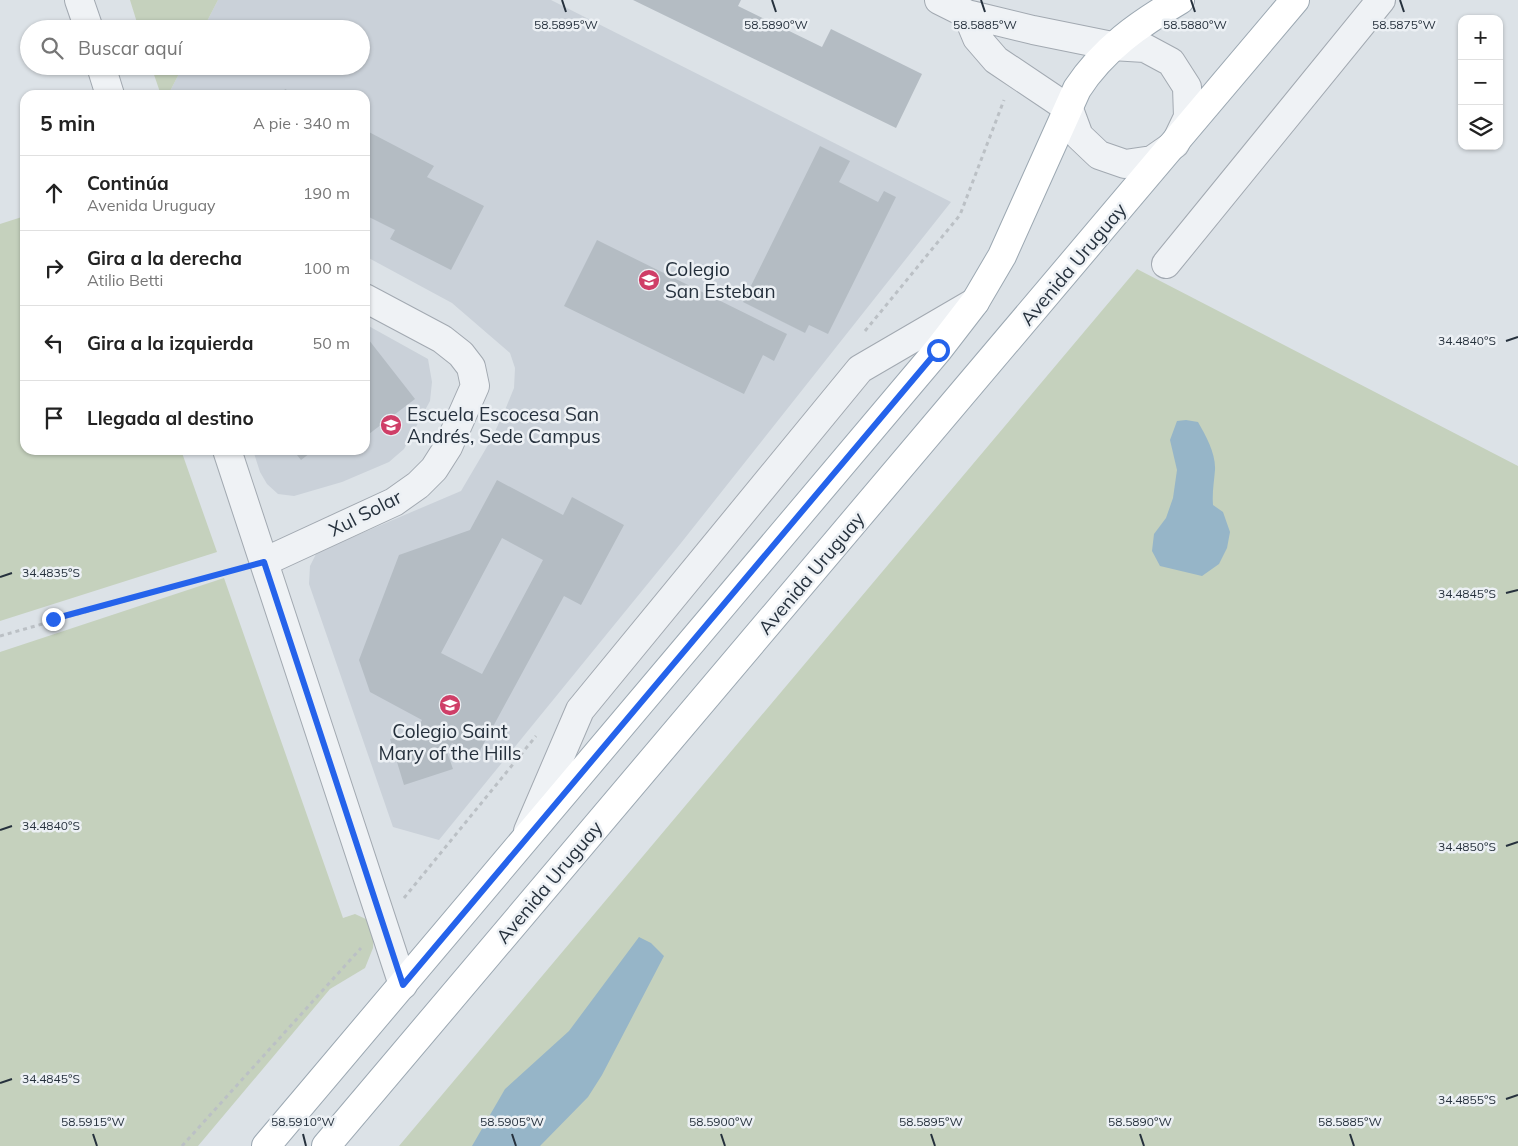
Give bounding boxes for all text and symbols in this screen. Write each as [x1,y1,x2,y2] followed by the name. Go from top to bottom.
[1458,15,1503,150] map controls
[1458,15,1503,60] button: +
[534,17,598,32] text: 58.5895°W
[744,17,808,32] text: 58.5890°W
[953,17,1017,32] text: 58.5885°W
[1163,17,1227,32] text: 58.5880°W
[1372,17,1436,32] text: 58.5875°W
[20,20,370,75] search box
[38,34,66,62] icon: search
[78,36,182,60] text: Buscar aquí
[1458,60,1503,105] button: −
[1458,105,1503,150] button: layers
[40,110,95,136] text: 5 min
[253,113,350,133] text: A pie · 340 m
[87,171,169,195] text: Continúa
[40,179,68,207] icon: ahead
[303,183,350,203] text: 190 m
[87,195,216,215] text: Avenida Uruguay
[1015,198,1131,330] street label: Avenida Uruguay
[87,246,242,270] text: Gira a la derecha
[40,254,68,282] icon: right
[665,257,776,303] place label: Colegio San Esteban
[303,258,350,278] text: 100 m
[637,268,661,292] school or university icon: Colegio San Esteban
[87,270,163,290] text: Atilio Betti
[40,329,68,357] icon: left
[87,331,253,355] text: Gira a la izquierda
[313,333,350,353] text: 50 m
[1438,333,1496,348] text: 34.4840°S
[927,339,950,362] route start
[407,402,601,448] place label: Escuela Escocesa San Andrés, Sede Campus
[40,404,68,432] icon: arrive
[87,406,254,430] text: Llegada al destino
[379,413,403,437] school or university icon: Escuela Escocesa San Andrés, Sede Campus
[325,484,405,541] street label: Xul Solar
[753,507,869,639] street label: Avenida Uruguay
[22,565,80,580] text: 34.4835°S
[1438,586,1496,601] text: 34.4845°S
[42,608,65,631] route end
[438,693,462,717] school or university icon: Colegio Saint Mary of the Hills
[379,719,521,765] place label: Colegio Saint Mary of the Hills
[491,816,607,948] street label: Avenida Uruguay
[22,818,80,833] text: 34.4840°S
[1438,839,1496,854] text: 34.4850°S
[22,1071,80,1086] text: 34.4845°S
[1438,1092,1496,1107] text: 34.4855°S
[61,1114,125,1129] text: 58.5915°W
[271,1114,335,1129] text: 58.5910°W
[480,1114,544,1129] text: 58.5905°W
[689,1114,753,1129] text: 58.5900°W
[899,1114,963,1129] text: 58.5895°W
[1108,1114,1172,1129] text: 58.5890°W
[1318,1114,1382,1129] text: 58.5885°W

